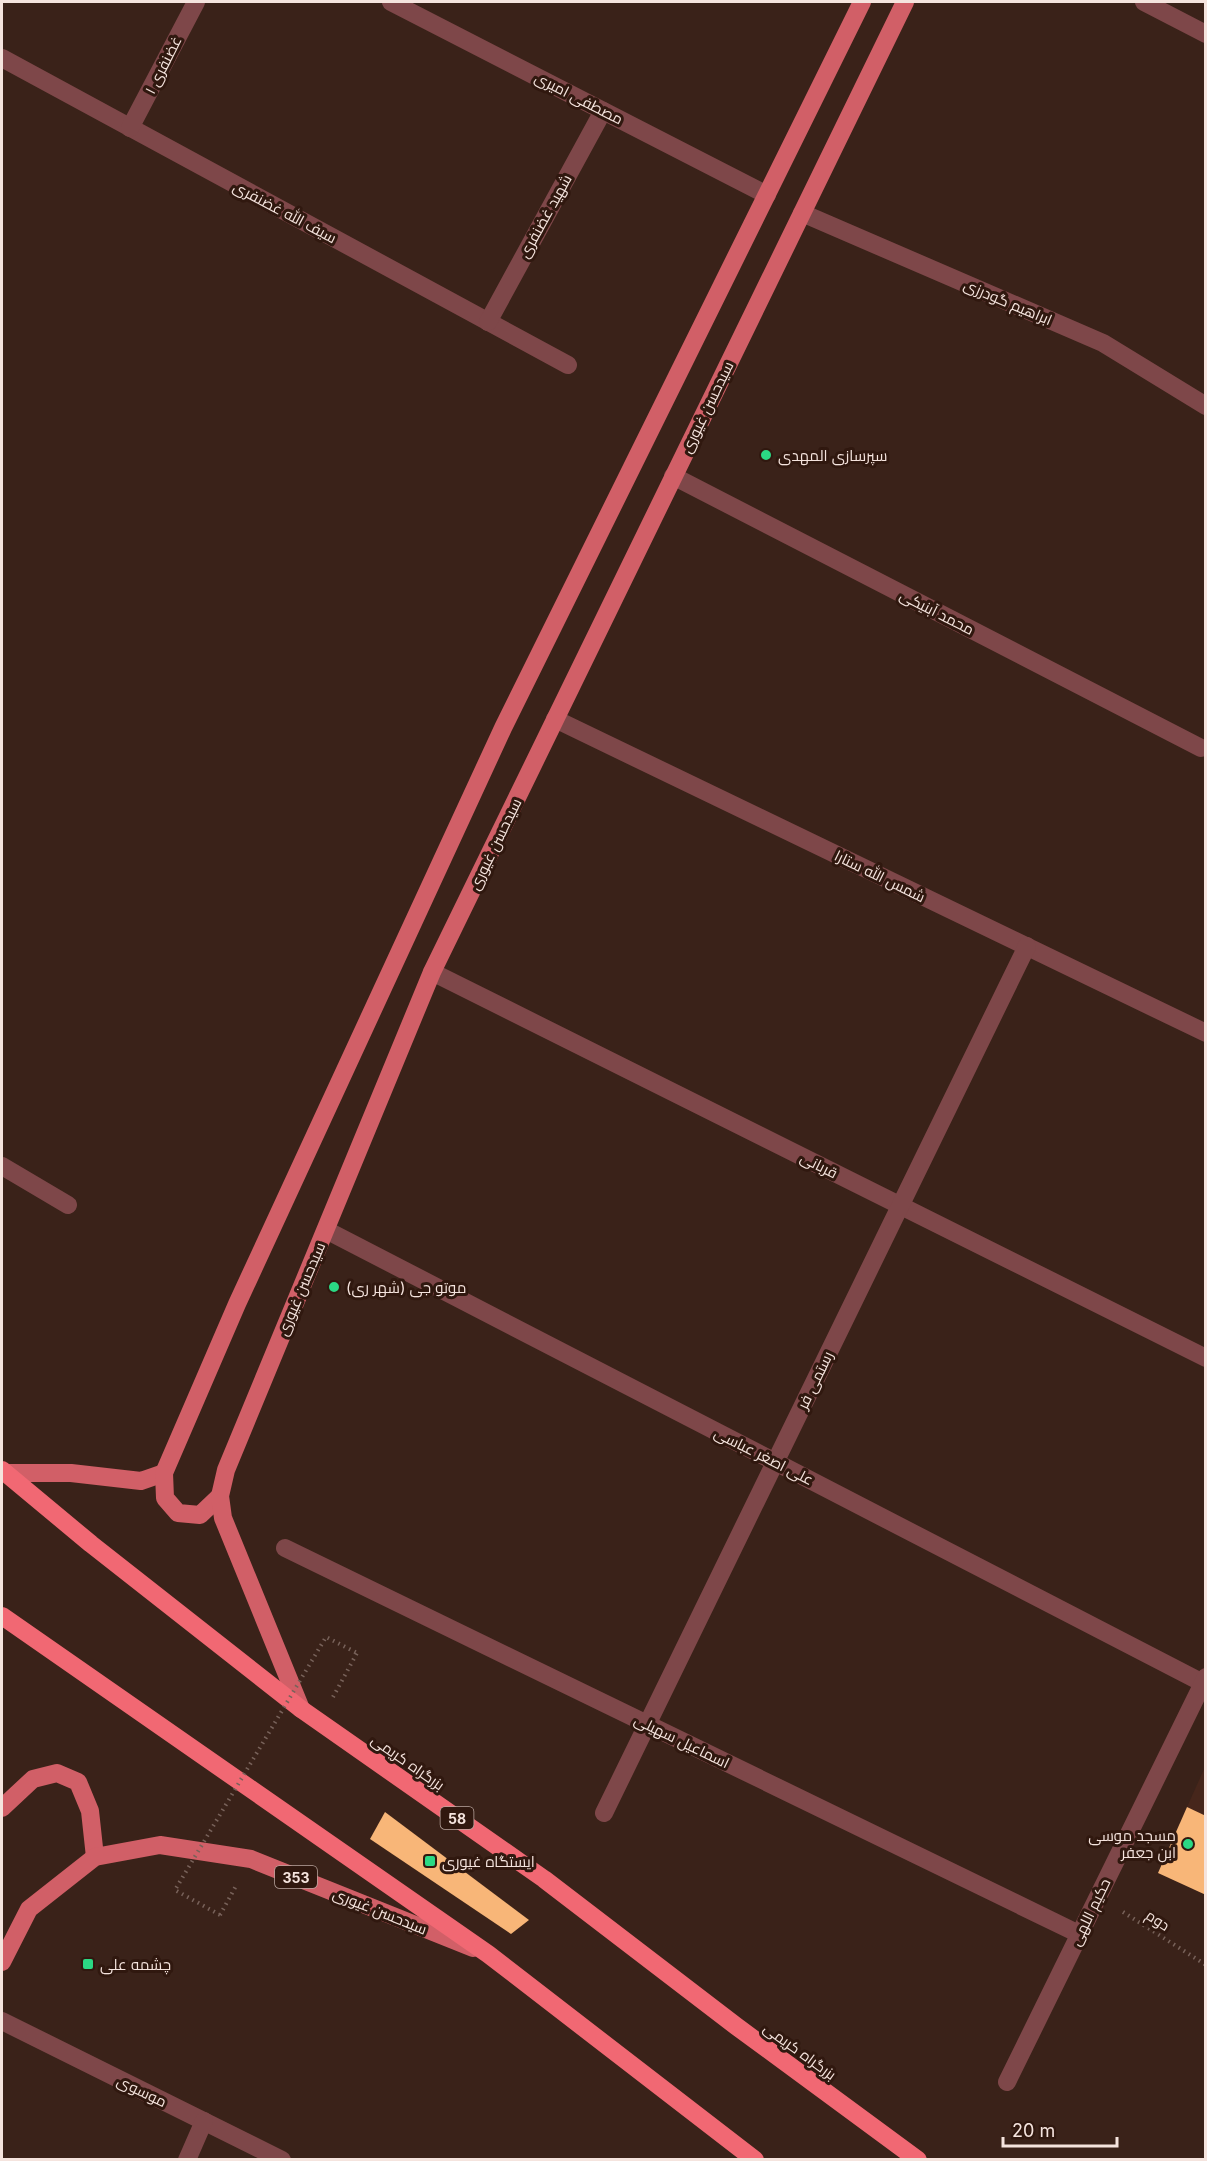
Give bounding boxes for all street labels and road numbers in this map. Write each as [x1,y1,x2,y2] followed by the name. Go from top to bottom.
[140,33,187,98] street label: غضنفری ۱
[531,68,626,129] street label: مصطفی امیری
[514,171,577,262] street label: شهید غضنفری
[230,177,340,248] street label: سیف الله غضنفری
[960,275,1055,330] street label: ابراهیم گودرزی
[677,358,738,456] street label: سیدحسن غیوری
[896,585,977,640] street label: محمد آبنیکی
[465,795,526,893] street label: سیدحسن غیوری
[831,846,929,907] street label: شمس الله ستارا
[797,1148,841,1183] street label: قربانی
[273,1239,330,1339] street label: سیدحسن غیوری
[792,1348,838,1413] street label: رستمی فر
[711,1423,817,1490] street label: علی اصغر عباسی
[631,1710,733,1773] street label: اسماعیل سهیلی
[367,1730,448,1795] street label: بزرگراه کریمی
[440,1807,474,1829] road number: 58
[275,1866,317,1888] road number: 353
[1066,1875,1115,1949] street label: حکیم اللهی
[330,1883,430,1939] street label: سیدحسن غیوری
[1142,1905,1174,1936] street label: دوم
[759,2018,840,2085] street label: بزرگراه کریمی
[114,2071,170,2112] street label: موسوی

